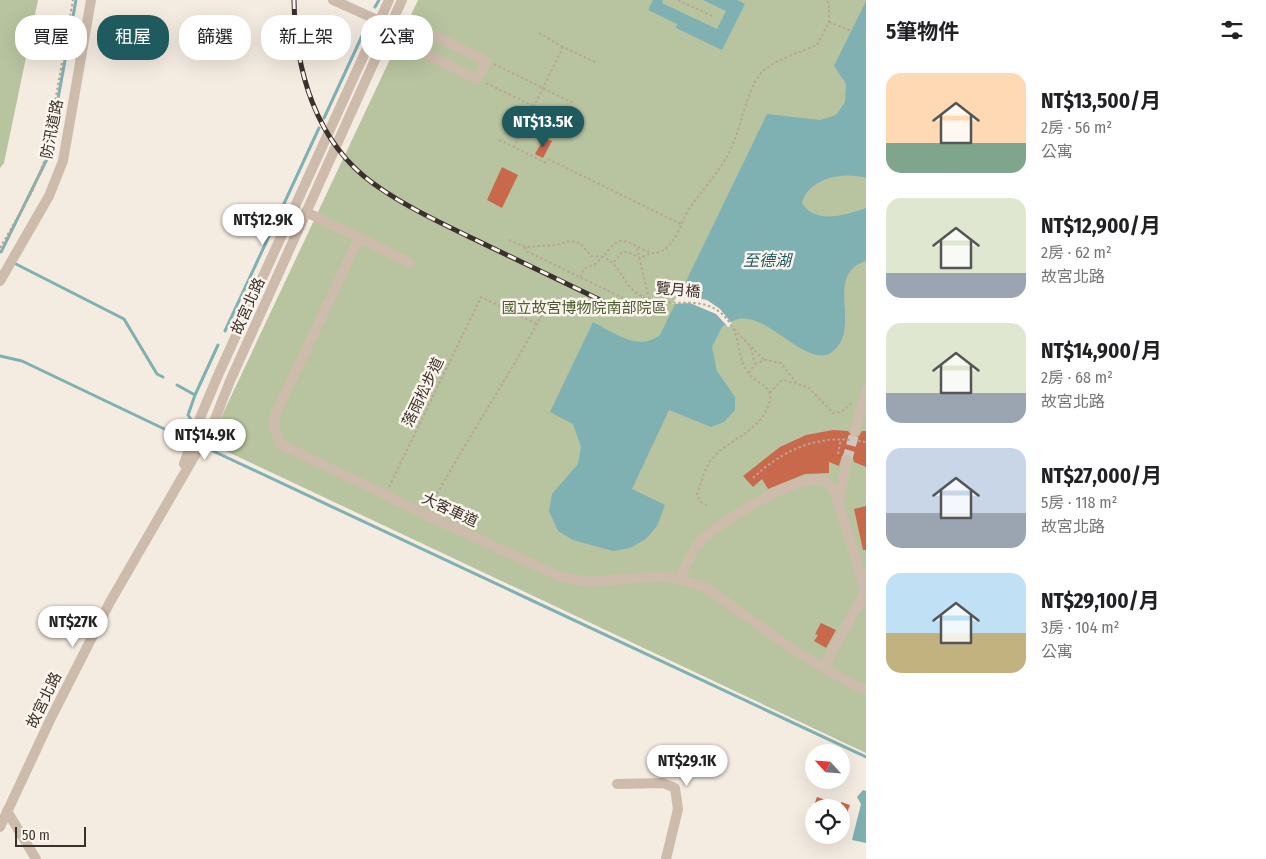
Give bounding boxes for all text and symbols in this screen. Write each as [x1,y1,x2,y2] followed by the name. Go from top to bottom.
[15,15,87,60] chip: 買屋
[97,15,169,60] chip: 租屋
[179,15,251,60] chip: 篩選
[261,15,351,60] chip: 新上架
[361,15,433,60] chip: 公寓
[1218,16,1246,44] icon: filters
[886,19,959,45] text: 5筆物件
[1041,88,1161,114] text: NT$13,500/月
[926,93,986,153] icon: home
[37,98,67,160] street label: 防汛道路
[491,106,595,148] pin: NT$13.5K
[513,112,573,131] text: NT$13.5K
[1041,118,1112,137] text: 2房 · 56 m²
[1041,142,1073,161] text: 公寓
[211,204,315,246] pin: NT$12.9K
[233,210,293,229] text: NT$12.9K
[1041,213,1161,239] text: NT$12,900/月
[926,218,986,278] icon: home
[1041,243,1112,262] text: 2房 · 62 m²
[743,251,794,270] water label: 至德湖
[1041,267,1105,286] text: 故宮北路
[228,275,268,337] street label: 故宮北路
[655,279,701,301] street label: 覽月橋
[501,299,667,317] park label: 國立故宮博物院南部院區
[1041,338,1162,364] text: NT$14,900/月
[926,343,986,403] icon: home
[398,354,448,430] street label: 落雨松步道
[1041,368,1113,387] text: 2房 · 68 m²
[1041,392,1105,411] text: 故宮北路
[153,418,257,461] pin: NT$14.9K
[175,425,235,444] text: NT$14.9K
[1041,463,1162,489] text: NT$27,000/月
[926,468,986,528] icon: home
[419,489,481,531] street label: 大客車道
[1041,493,1117,512] text: 5房 · 118 m²
[1041,517,1105,536] text: 故宮北路
[1041,588,1159,614] text: NT$29,100/月
[926,593,986,653] icon: home
[32,606,114,648] pin: NT$27K
[49,612,97,631] text: NT$27K
[1041,618,1119,637] text: 3房 · 104 m²
[1041,642,1073,661] text: 公寓
[23,669,65,731] street label: 故宮北路
[635,744,739,787] pin: NT$29.1K
[805,744,850,789] north arrow
[805,744,850,844] map controls
[658,751,716,770] text: NT$29.1K
[805,799,850,844] button: locate
[15,824,86,847] scale bar
[22,827,50,844] text: 50 m

